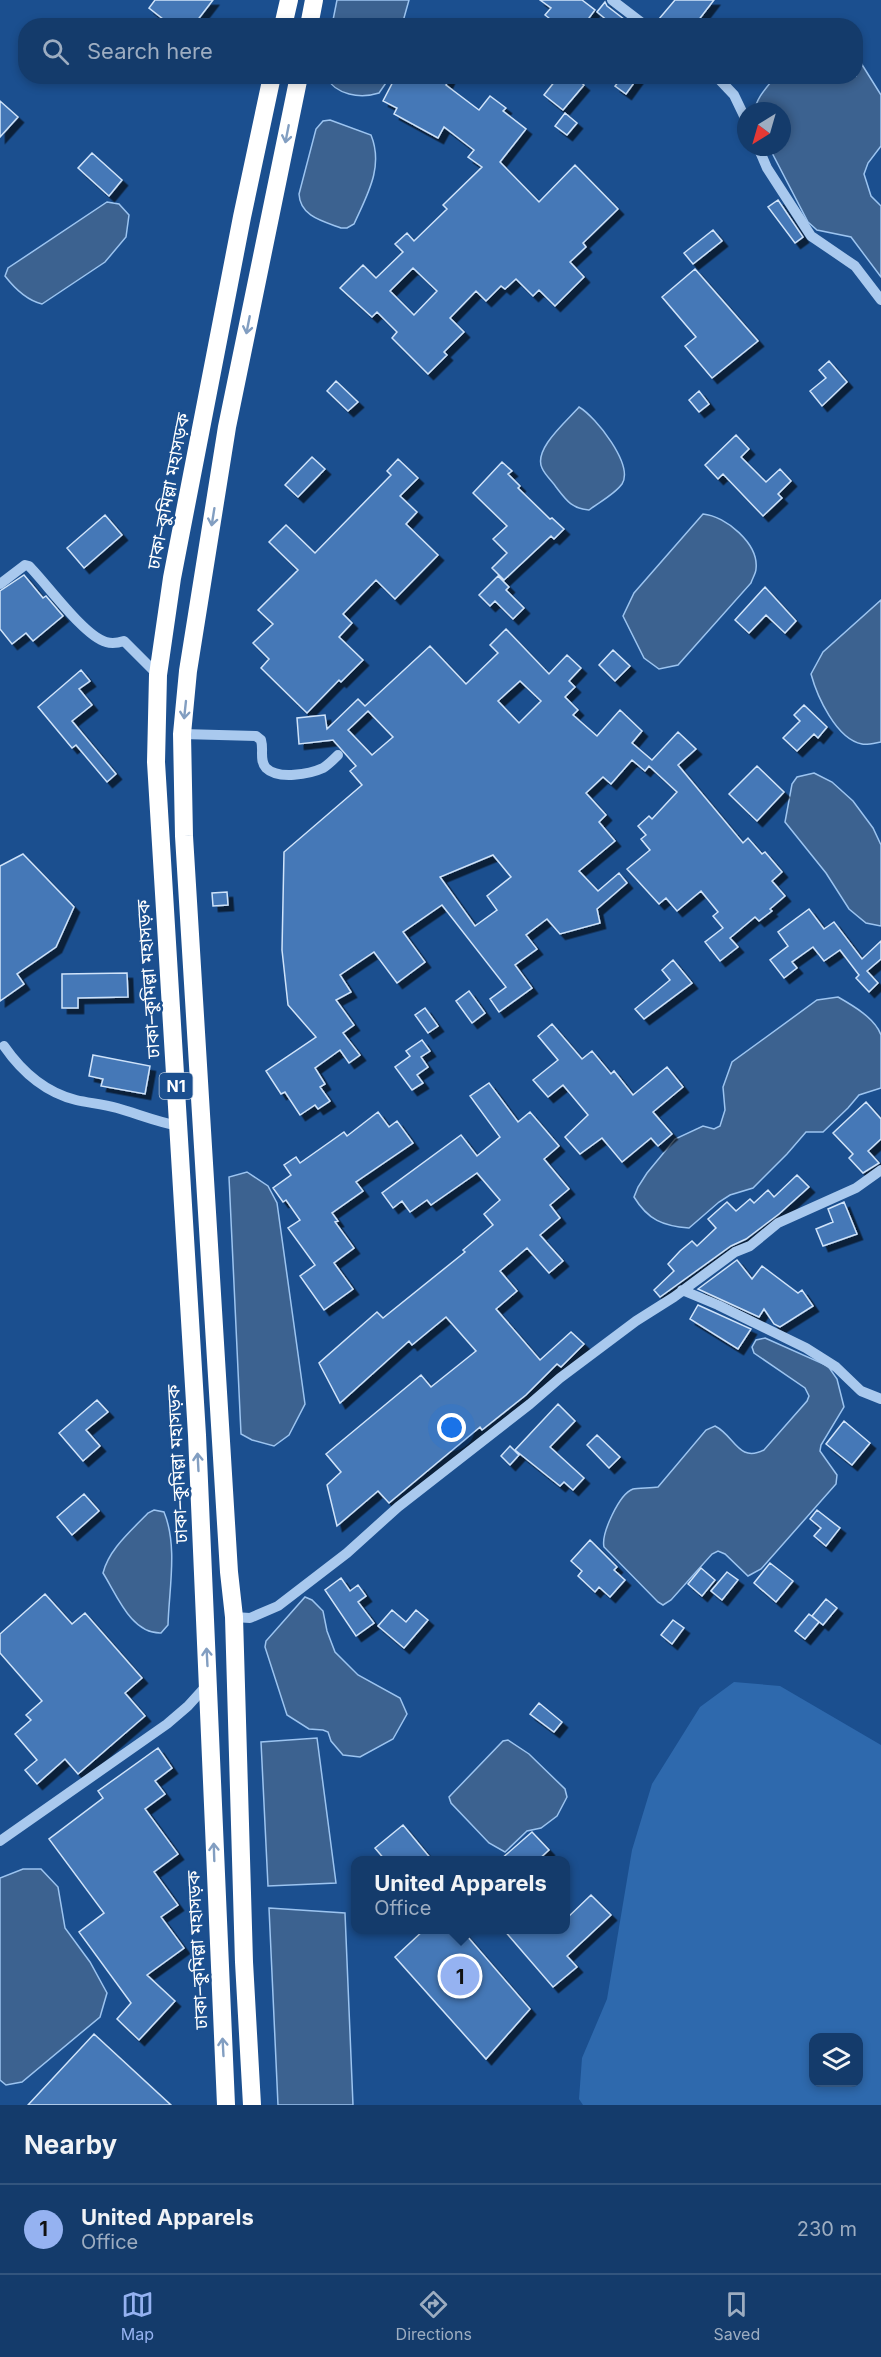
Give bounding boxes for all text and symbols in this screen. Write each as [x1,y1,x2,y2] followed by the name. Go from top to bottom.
[18,18,863,84] search box
[39,35,72,68] icon: search
[87,38,213,64] text: Search here
[737,102,791,156] north arrow
[281,124,292,143] one-way arrow
[242,315,253,334] one-way arrow
[142,410,195,572] street label: ঢাকা–কুমিল্লা মহাসড়ক
[207,506,218,526] one-way arrow
[179,699,190,719] one-way arrow
[132,898,165,1060] street label: ঢাকা–কুমিল্লা মহাসড়ক
[160,1073,192,1099] road number: N1
[162,1383,193,1545] street label: ঢাকা–কুমিল্লা মহাসড়ক
[437,1413,466,1442] your location
[192,1453,203,1473] one-way arrow
[201,1647,212,1667] one-way arrow
[208,1842,219,1862] one-way arrow
[351,1856,570,1934] popup
[182,1869,213,2031] street label: ঢাকা–কুমিল্লা মহাসড়ক
[374,1870,547,1896] text: United Apparels
[374,1896,431,1920] text: Office
[440,1954,480,1998] pin: 1
[809,2033,863,2087] map controls
[809,2033,863,2087] button: layers
[217,2037,228,2057] one-way arrow
[24,2129,117,2160] text: Nearby
[81,2204,254,2230] text: United Apparels
[39,2217,48,2241] text: 1
[797,2217,857,2241] text: 230 m
[81,2230,138,2254] text: Office
[121,2288,154,2344] tab: Map
[396,2288,472,2344] tab: Directions
[713,2288,760,2344] tab: Saved

